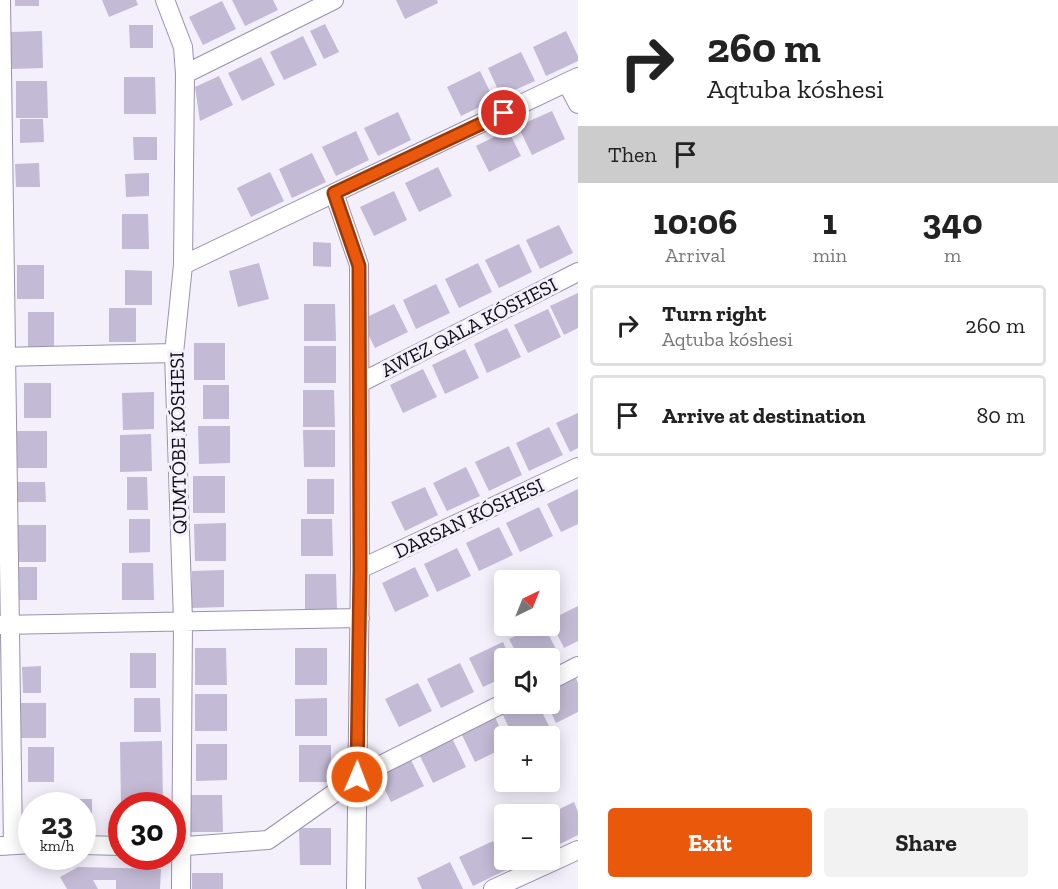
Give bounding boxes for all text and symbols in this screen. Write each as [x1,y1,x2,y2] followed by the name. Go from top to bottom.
[707,22,821,73] text: 260 m
[608,24,686,102] icon: right
[707,73,884,105] text: Aqtuba kóshesi
[478,87,529,138] pin
[487,96,520,129] icon: arrive
[669,138,702,171] icon: arrive
[608,141,657,168] text: Then
[653,200,737,243] text: 10:06
[823,200,837,243] text: 1
[922,200,983,243] text: 340
[665,243,725,267] text: Arrival
[813,243,847,267] text: min
[944,243,961,267] text: m
[377,272,561,382] street label: AWEZ QALA KÓSHESI
[662,300,766,327] text: Turn right
[611,309,644,342] icon: right
[965,312,1025,339] text: 260 m
[662,327,793,351] text: Aqtuba kóshesi
[164,351,192,535] street label: QUMTÓBE KÓSHESI
[611,399,644,432] icon: arrive
[662,402,865,429] text: Arrive at destination
[977,402,1025,429] text: 80 m
[390,473,548,563] street label: DARSAN KÓSHESI
[494,570,560,636] north arrow
[494,570,560,870] map controls
[494,648,560,714] button: sound
[494,726,560,792] button: +
[325,745,389,809] position arrow
[108,792,186,870] speed limit sign: 30
[494,804,560,870] button: −
[41,806,73,842] text: 23
[608,808,812,877] button: Exit
[824,808,1028,877] button: Share
[40,837,74,855] text: km/h

